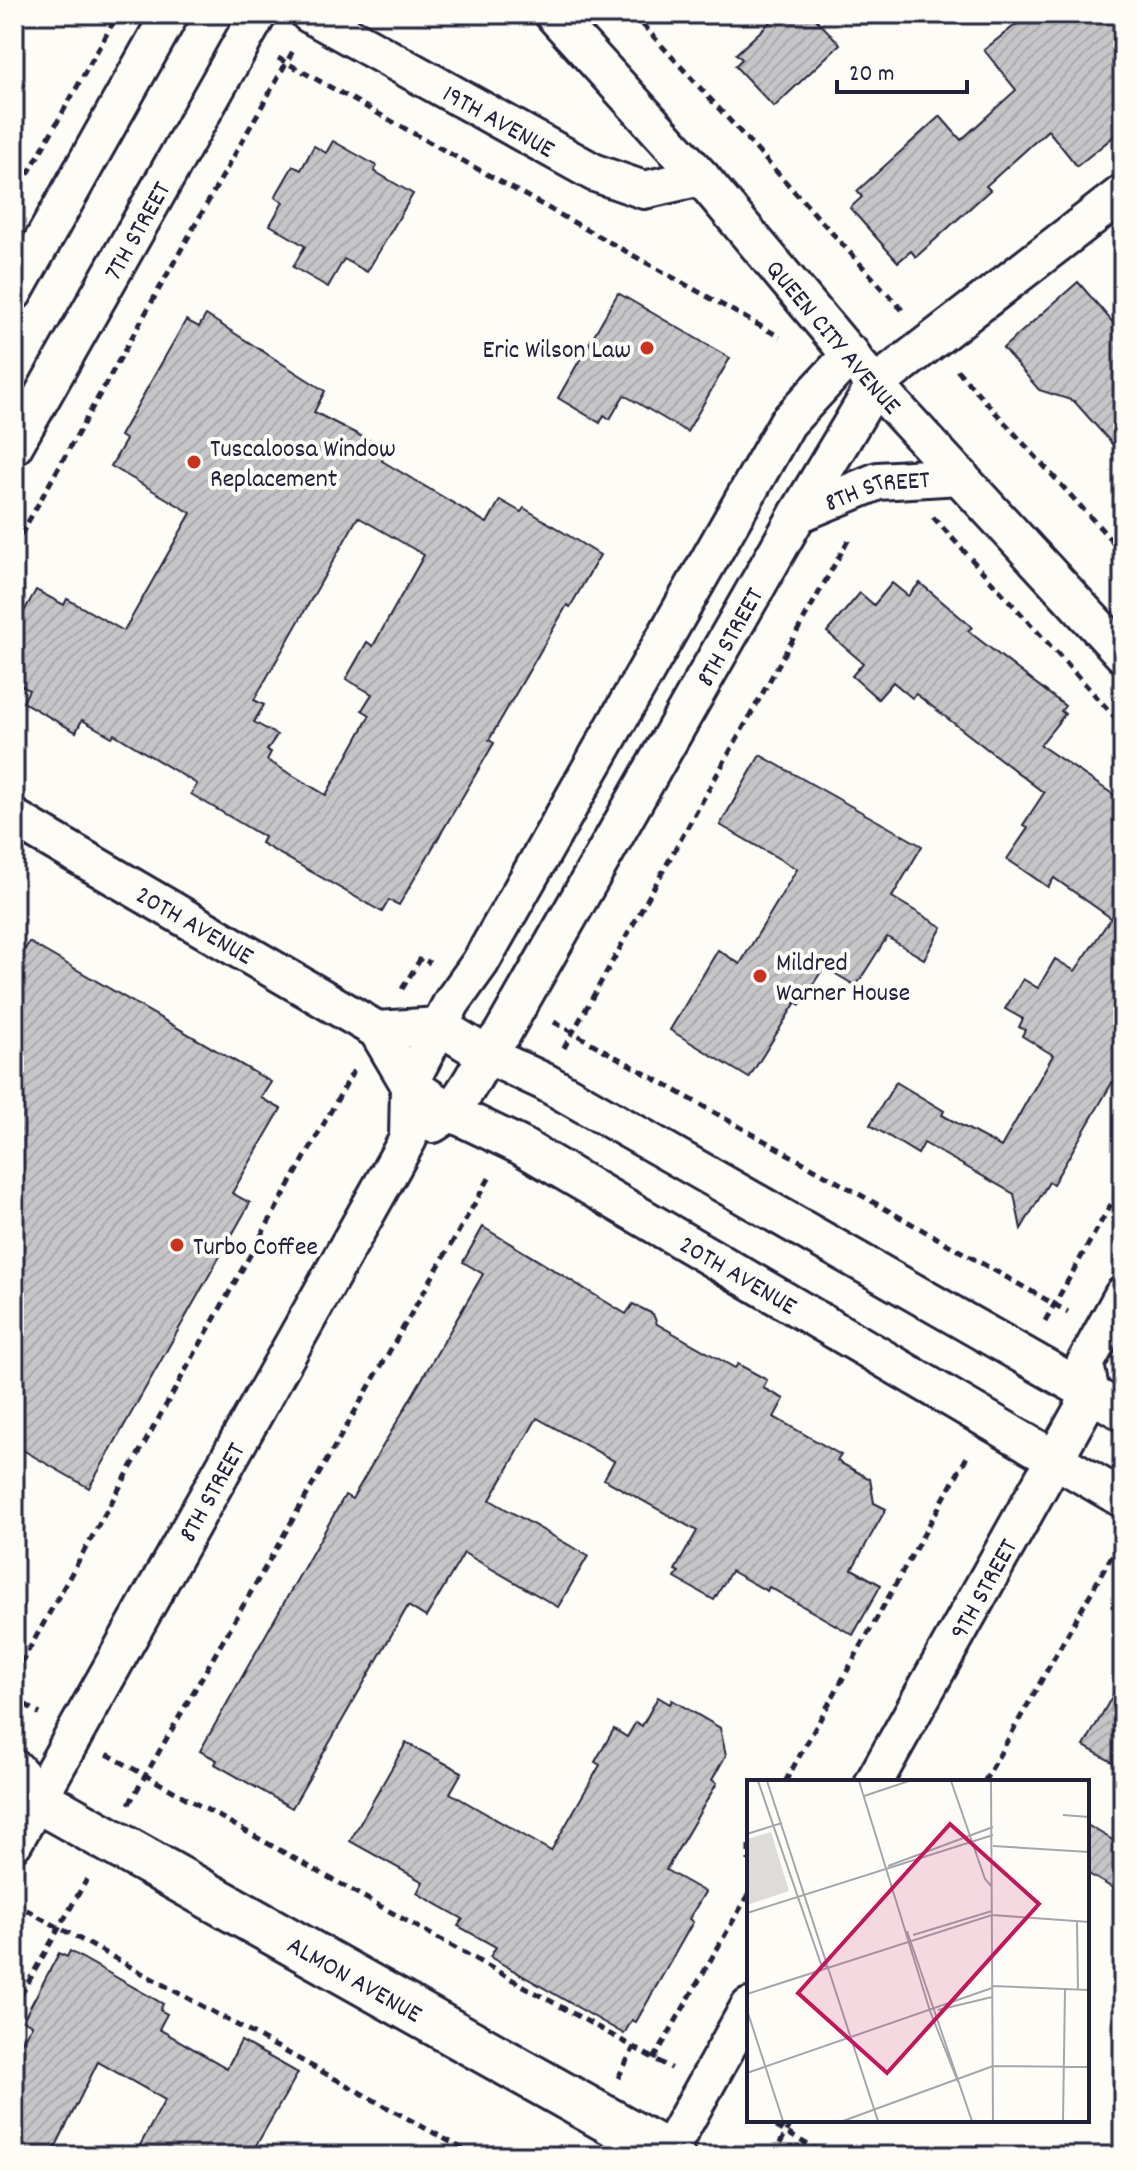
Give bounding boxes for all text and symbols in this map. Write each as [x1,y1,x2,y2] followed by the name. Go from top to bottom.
[837,44,967,94] scale bar
[849,58,895,92] text: 20 m
[435,77,561,169] street label: 19TH AVENUE
[96,175,182,288] street label: 7TH STREET
[756,253,909,424] street label: QUEEN CITY AVENUE
[482,333,631,370] place label: Eric Wilson Law
[638,339,656,357] marker: Eric Wilson Law
[210,432,396,499] place label: Tuscaloosa Window Replacement
[185,453,203,471] marker: Tuscaloosa Window Replacement
[820,463,932,523] street label: 8TH STREET
[688,581,775,694] street label: 8TH STREET
[128,878,260,976] street label: 20TH AVENUE
[776,946,910,1013] place label: Mildred Warner House
[751,967,769,985] marker: Mildred Warner House
[671,1228,803,1326] street label: 20TH AVENUE
[193,1230,318,1267] place label: Turbo Coffee
[168,1236,186,1254] marker: Turbo Coffee
[171,1436,257,1549] street label: 8TH STREET
[942,1532,1029,1647] street label: 9TH STREET
[747,1780,1089,2122] inset map
[279,1928,428,2034] street label: ALMON AVENUE

